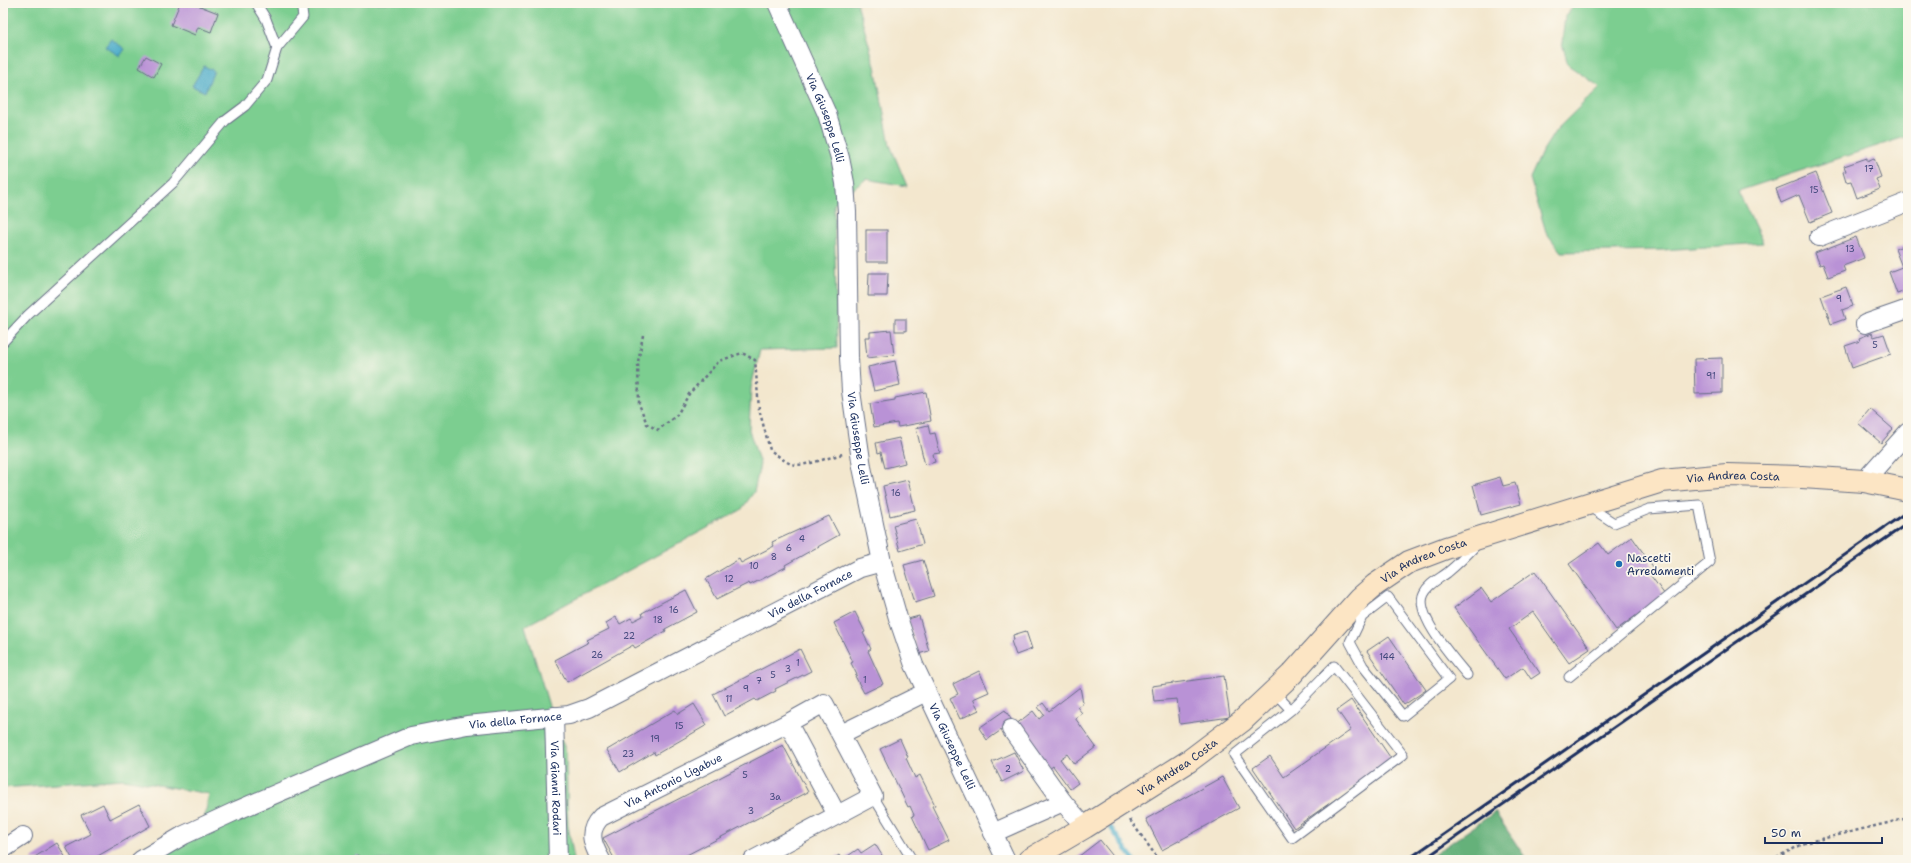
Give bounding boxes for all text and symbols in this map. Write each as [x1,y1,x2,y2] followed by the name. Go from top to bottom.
[802,71,848,164] street label: Via Giuseppe Lelli
[1864,163,1874,175] house number: 17
[1809,184,1819,196] house number: 15
[1845,243,1855,255] house number: 13
[1836,293,1842,305] house number: 9
[1872,339,1878,351] house number: 5
[1706,370,1716,382] house number: 91
[844,391,873,486] street label: Via Giuseppe Lelli
[1686,467,1780,486] street label: Via Andrea Costa
[891,487,901,499] house number: 16
[799,533,805,545] house number: 4
[1378,535,1469,587] street label: Via Andrea Costa
[786,542,792,554] house number: 6
[771,551,777,563] house number: 8
[1627,551,1694,579] place label: Nascetti Arredamenti
[1614,559,1624,569] marker: Nascetti Arredamenti
[749,560,759,572] house number: 10
[765,566,855,622] street label: Via della Fornace
[724,573,734,585] house number: 12
[669,604,679,616] house number: 16
[653,614,663,626] house number: 18
[623,630,635,642] house number: 22
[591,649,603,661] house number: 26
[1379,651,1395,663] house number: 144
[796,657,800,669] house number: 1
[785,663,791,675] house number: 3
[770,669,776,681] house number: 5
[863,674,867,686] house number: 1
[756,675,762,687] house number: 7
[743,683,749,695] house number: 9
[725,693,733,705] house number: 11
[926,701,979,792] street label: Via Giuseppe Lelli
[468,708,562,732] street label: Via della Fornace
[674,720,684,732] house number: 15
[650,733,660,745] house number: 19
[1134,735,1220,799] street label: Via Andrea Costa
[547,740,565,836] street label: Via Gianni Rodari
[622,748,634,760] house number: 23
[622,750,725,812] street label: Via Antonio Ligabue
[1005,763,1011,775] house number: 2
[742,769,748,781] house number: 5
[769,791,781,803] house number: 3a
[748,805,754,817] house number: 3
[1765,819,1882,845] scale bar
[1771,825,1801,841] text: 50 m

